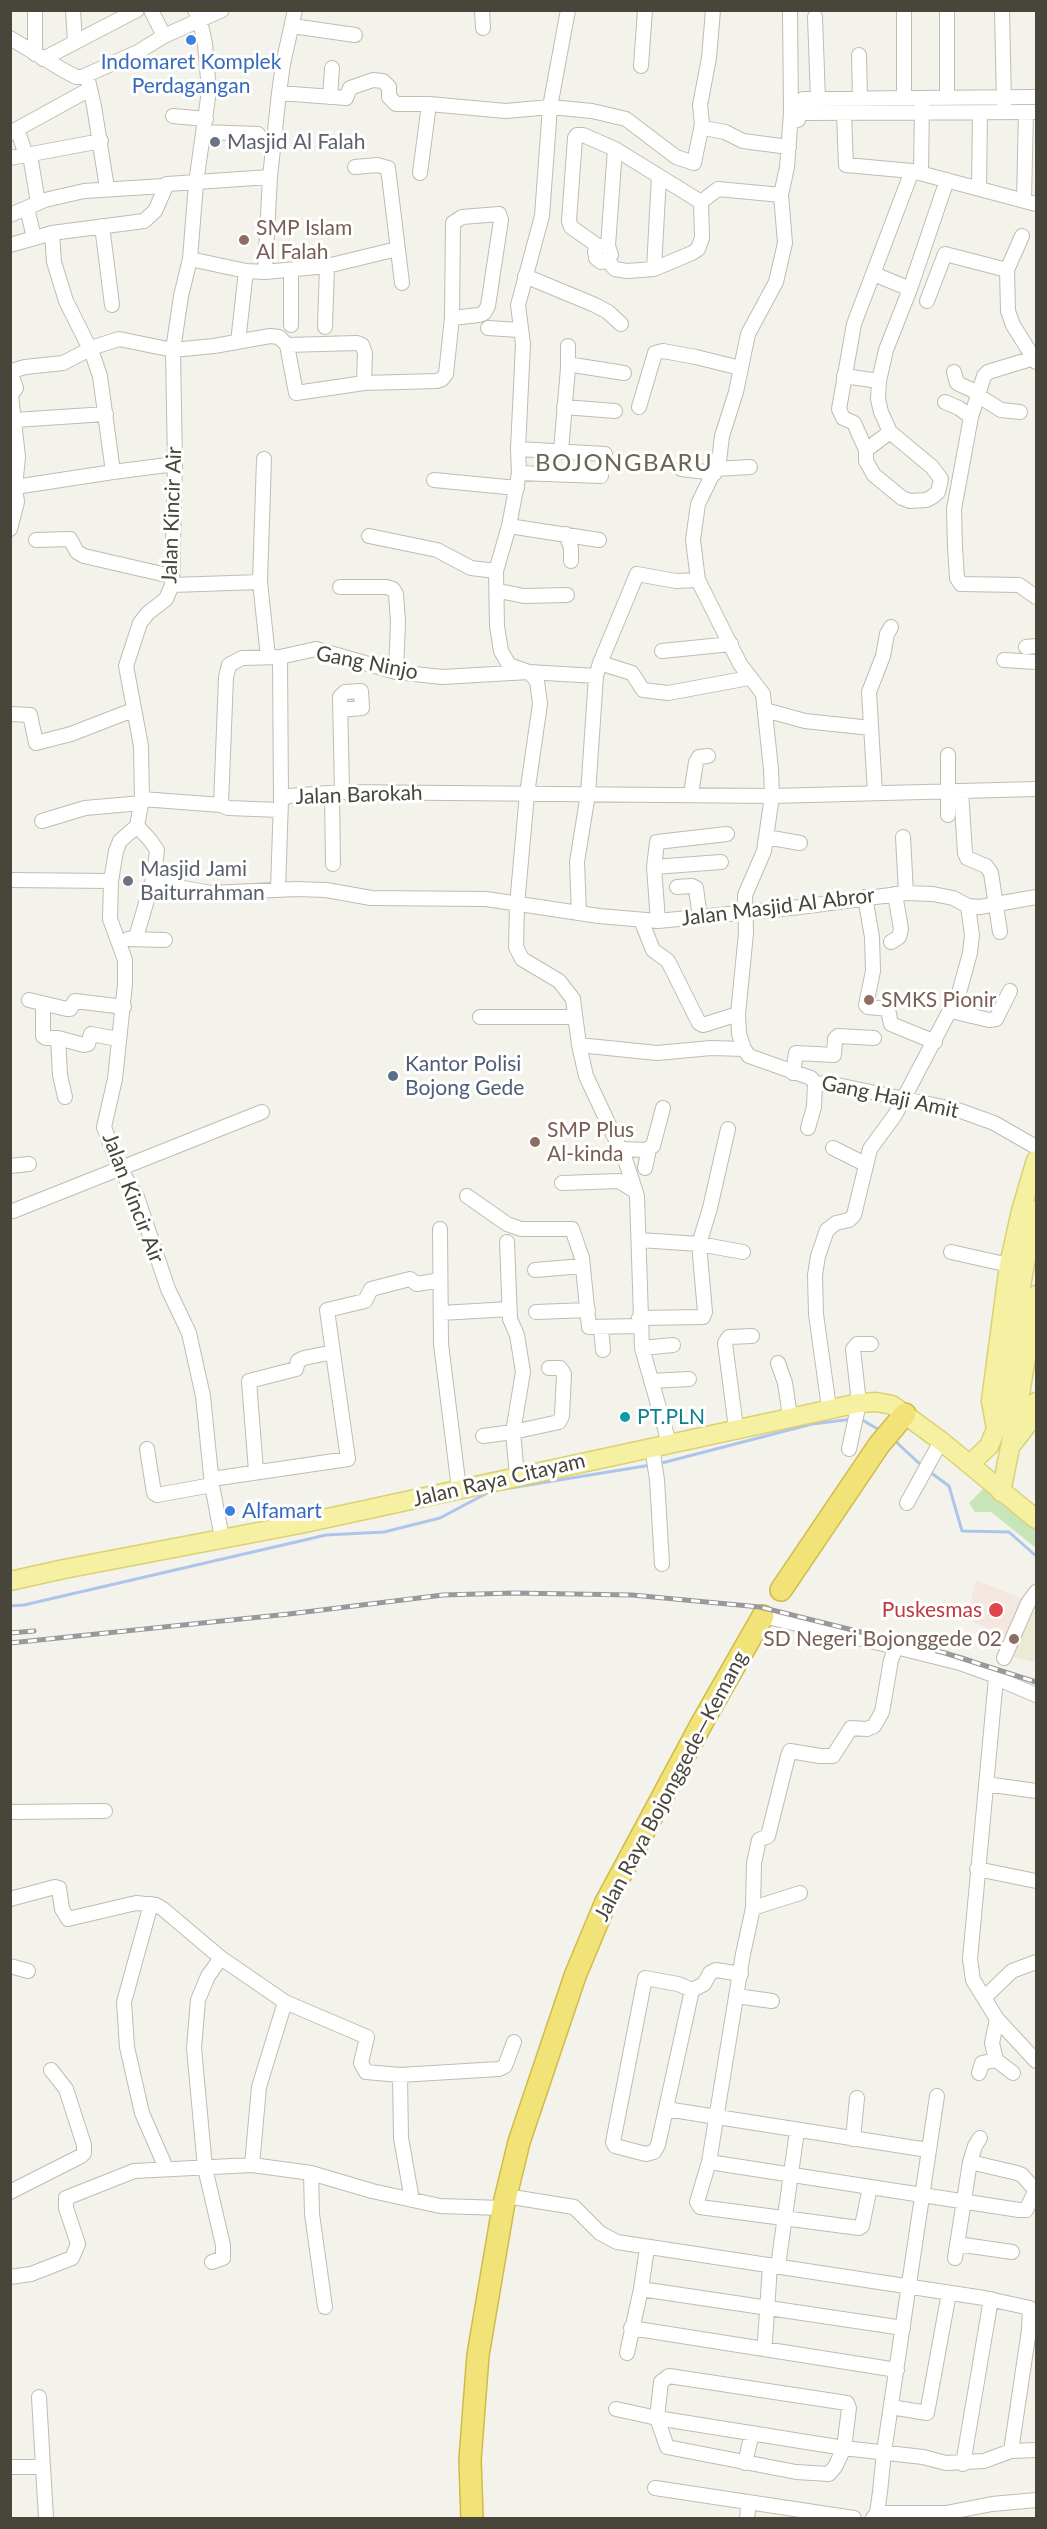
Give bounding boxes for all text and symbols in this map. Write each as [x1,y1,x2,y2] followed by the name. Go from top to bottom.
[184,33,198,47] marker: Indomaret Komplek Perdagangan
[101,49,281,99] place label: Indomaret Komplek Perdagangan
[227,129,365,155] place label: Masjid Al Falah
[208,135,222,149] marker: Masjid Al Falah
[256,215,352,265] place label: SMP Islam Al Falah
[237,233,251,247] marker: SMP Islam Al Falah
[157,446,187,584] street label: Jalan Kincir Air
[535,449,713,477] district label: BOJONGBARU
[314,641,420,685] street label: Gang Ninjo
[295,780,423,810] street label: Jalan Barokah
[140,856,265,906] place label: Masjid Jami Baiturrahman
[121,874,135,888] marker: Masjid Jami Baiturrahman
[680,883,876,931] street label: Jalan Masjid Al Abror
[881,987,996,1013] place label: SMKS Pionir
[862,993,876,1007] marker: SMKS Pionir
[405,1051,524,1101] place label: Kantor Polisi Bojong Gede
[386,1069,400,1083] marker: Kantor Polisi Bojong Gede
[819,1070,961,1124] street label: Gang Haji Amit
[547,1117,634,1167] place label: SMP Plus Al-kinda
[97,1130,169,1266] street label: Jalan Kincir Air
[528,1135,542,1149] marker: SMP Plus Al-kinda
[637,1404,705,1430] place label: PT.PLN
[618,1410,632,1424] marker: PT.PLN
[410,1448,588,1512] street label: Jalan Raya Citayam
[242,1498,322,1524] place label: Alfamart
[223,1504,237,1518] marker: Alfamart
[882,1597,982,1623] place label: Puskesmas
[987,1601,1005,1619] marker: Puskesmas
[763,1626,1002,1652] place label: SD Negeri Bojonggede 02
[1007,1632,1021,1646] marker: SD Negeri Bojonggede 02
[589,1647,753,1925] street label: Jalan Raya Bojonggede—Kemang

